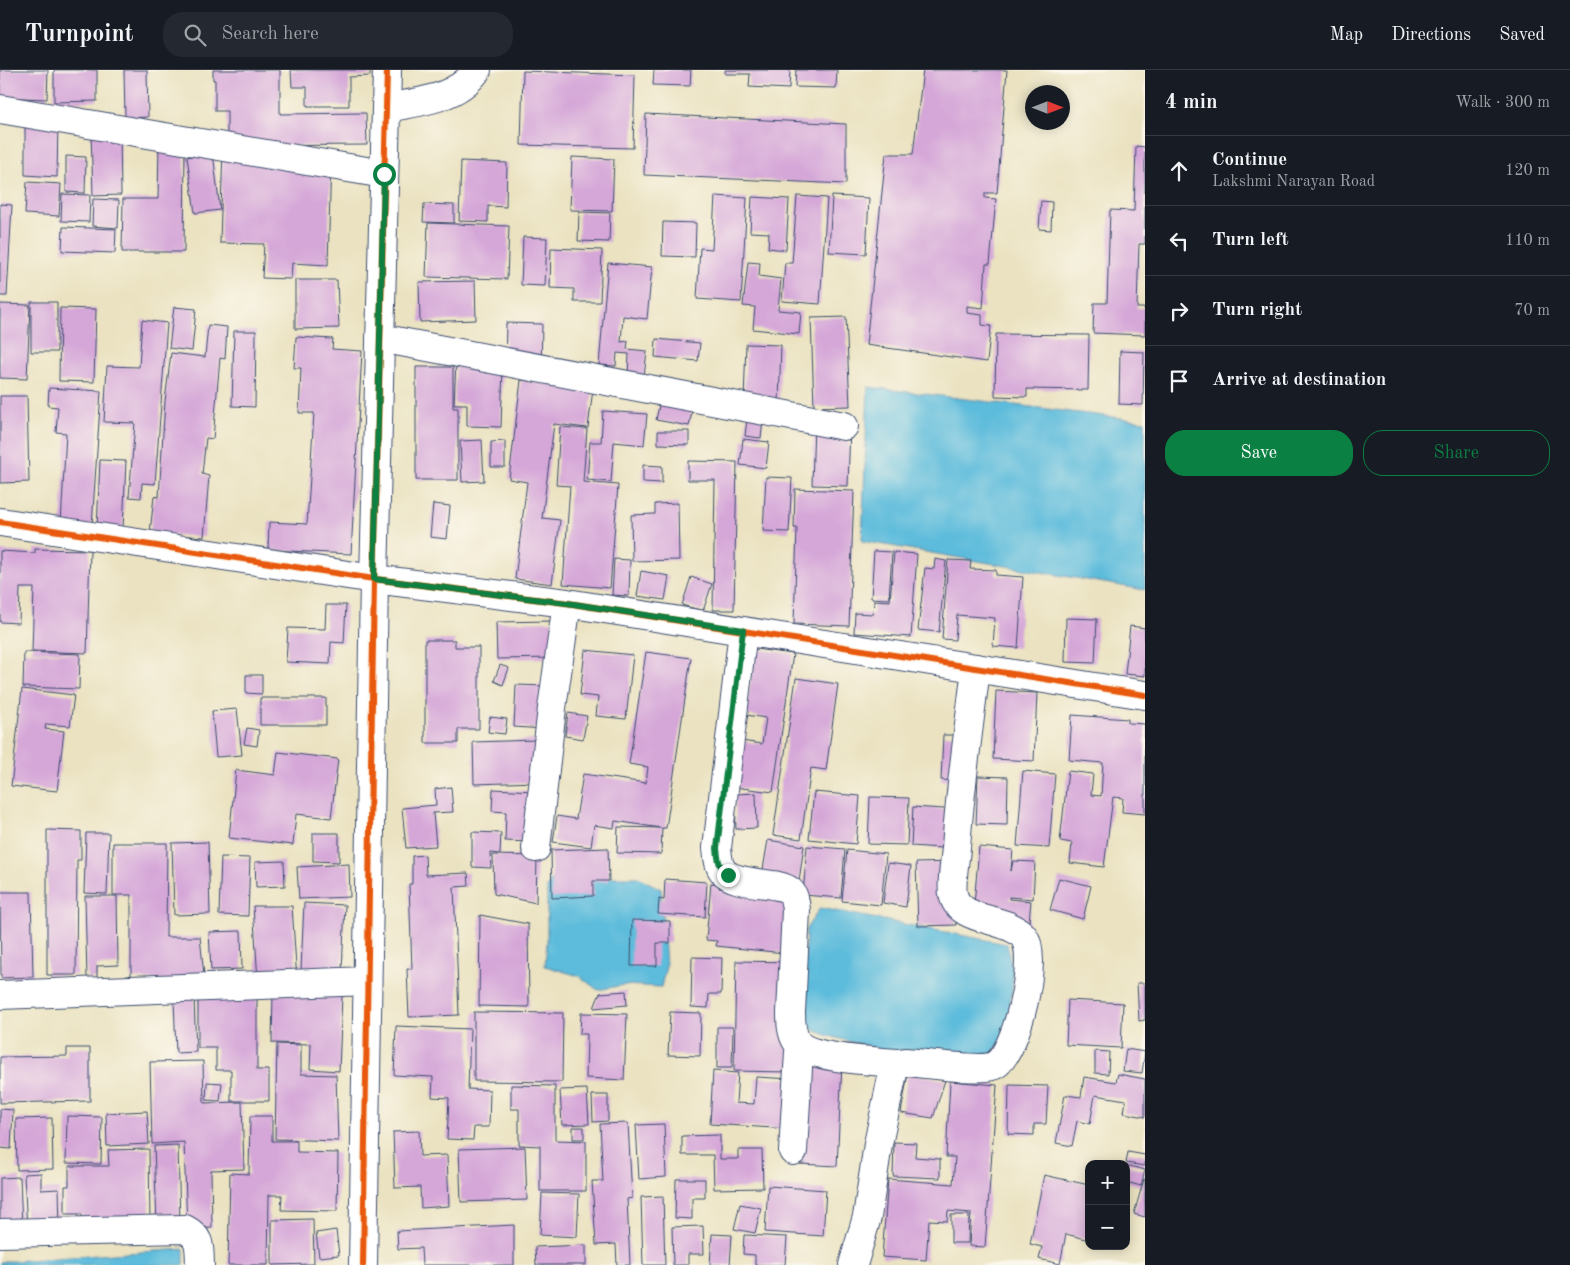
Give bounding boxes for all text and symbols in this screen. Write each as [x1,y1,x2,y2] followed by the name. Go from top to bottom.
[163,12,513,57] search box
[181,21,209,49] icon: search
[25,23,133,47] text: Turnpoint
[221,25,319,44] text: Search here
[1330,26,1363,44] text: Map
[1391,26,1471,44] text: Directions
[1499,26,1545,44] text: Saved
[1025,85,1070,130] north arrow
[1165,92,1218,113] text: 4 min
[1455,95,1550,111] text: Walk · 300 m
[1212,151,1287,170] text: Continue
[1165,157,1193,185] icon: ahead
[373,163,396,186] route start
[1505,163,1550,179] text: 120 m
[1212,174,1375,190] text: Lakshmi Narayan Road
[1165,227,1193,255] icon: left
[1212,231,1289,250] text: Turn left
[1505,233,1550,249] text: 110 m
[1165,297,1193,325] icon: right
[1212,301,1302,320] text: Turn right
[1514,303,1550,319] text: 70 m
[1165,367,1193,395] icon: arrive
[1212,371,1386,390] text: Arrive at destination
[1165,430,1353,476] button: Save
[1363,430,1550,476] button: Share
[717,864,740,887] route end
[1085,1160,1130,1250] map controls
[1085,1160,1130,1205] button: +
[1085,1205,1130,1250] button: −

